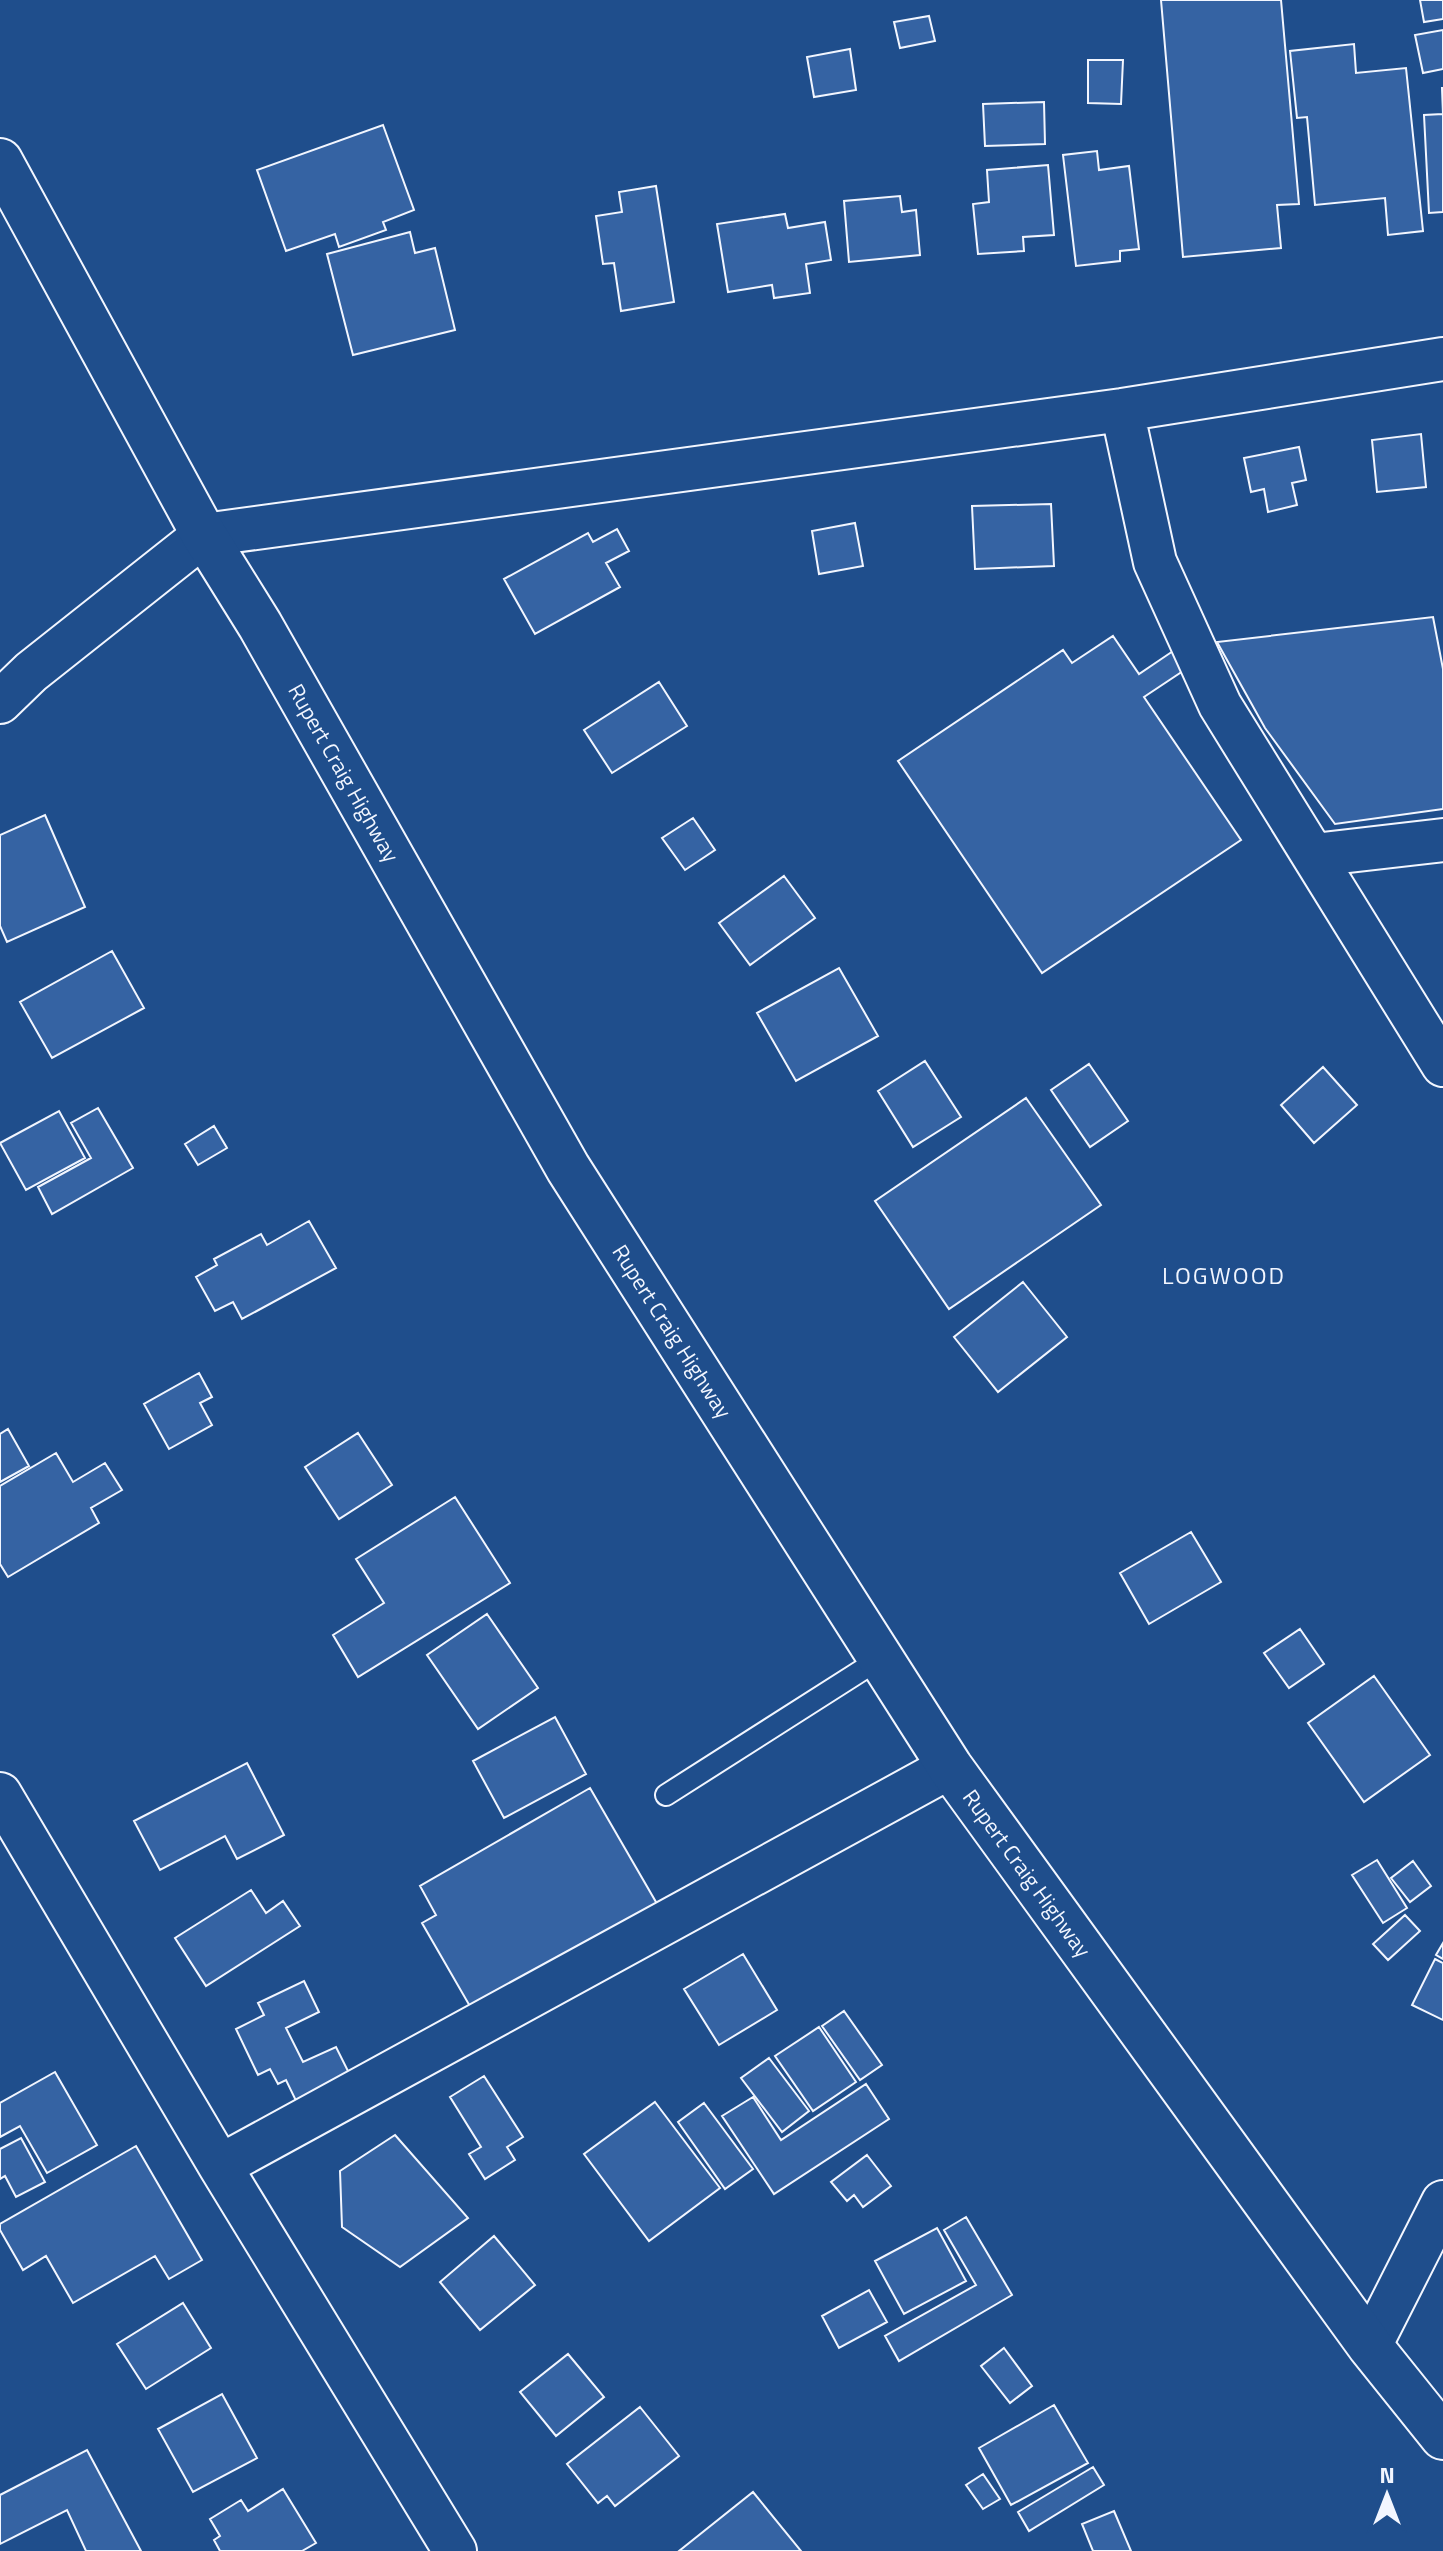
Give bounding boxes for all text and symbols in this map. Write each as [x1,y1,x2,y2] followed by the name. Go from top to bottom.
[280,677,408,869] street label: Rupert Craig Highway
[604,1238,741,1425] street label: Rupert Craig Highway
[1162,1257,1286,1293] district label: LOGWOOD
[954,1782,1100,1965] street label: Rupert Craig Highway
[1347,2455,1427,2535] north arrow
[1379,2458,1395,2492] text: N

